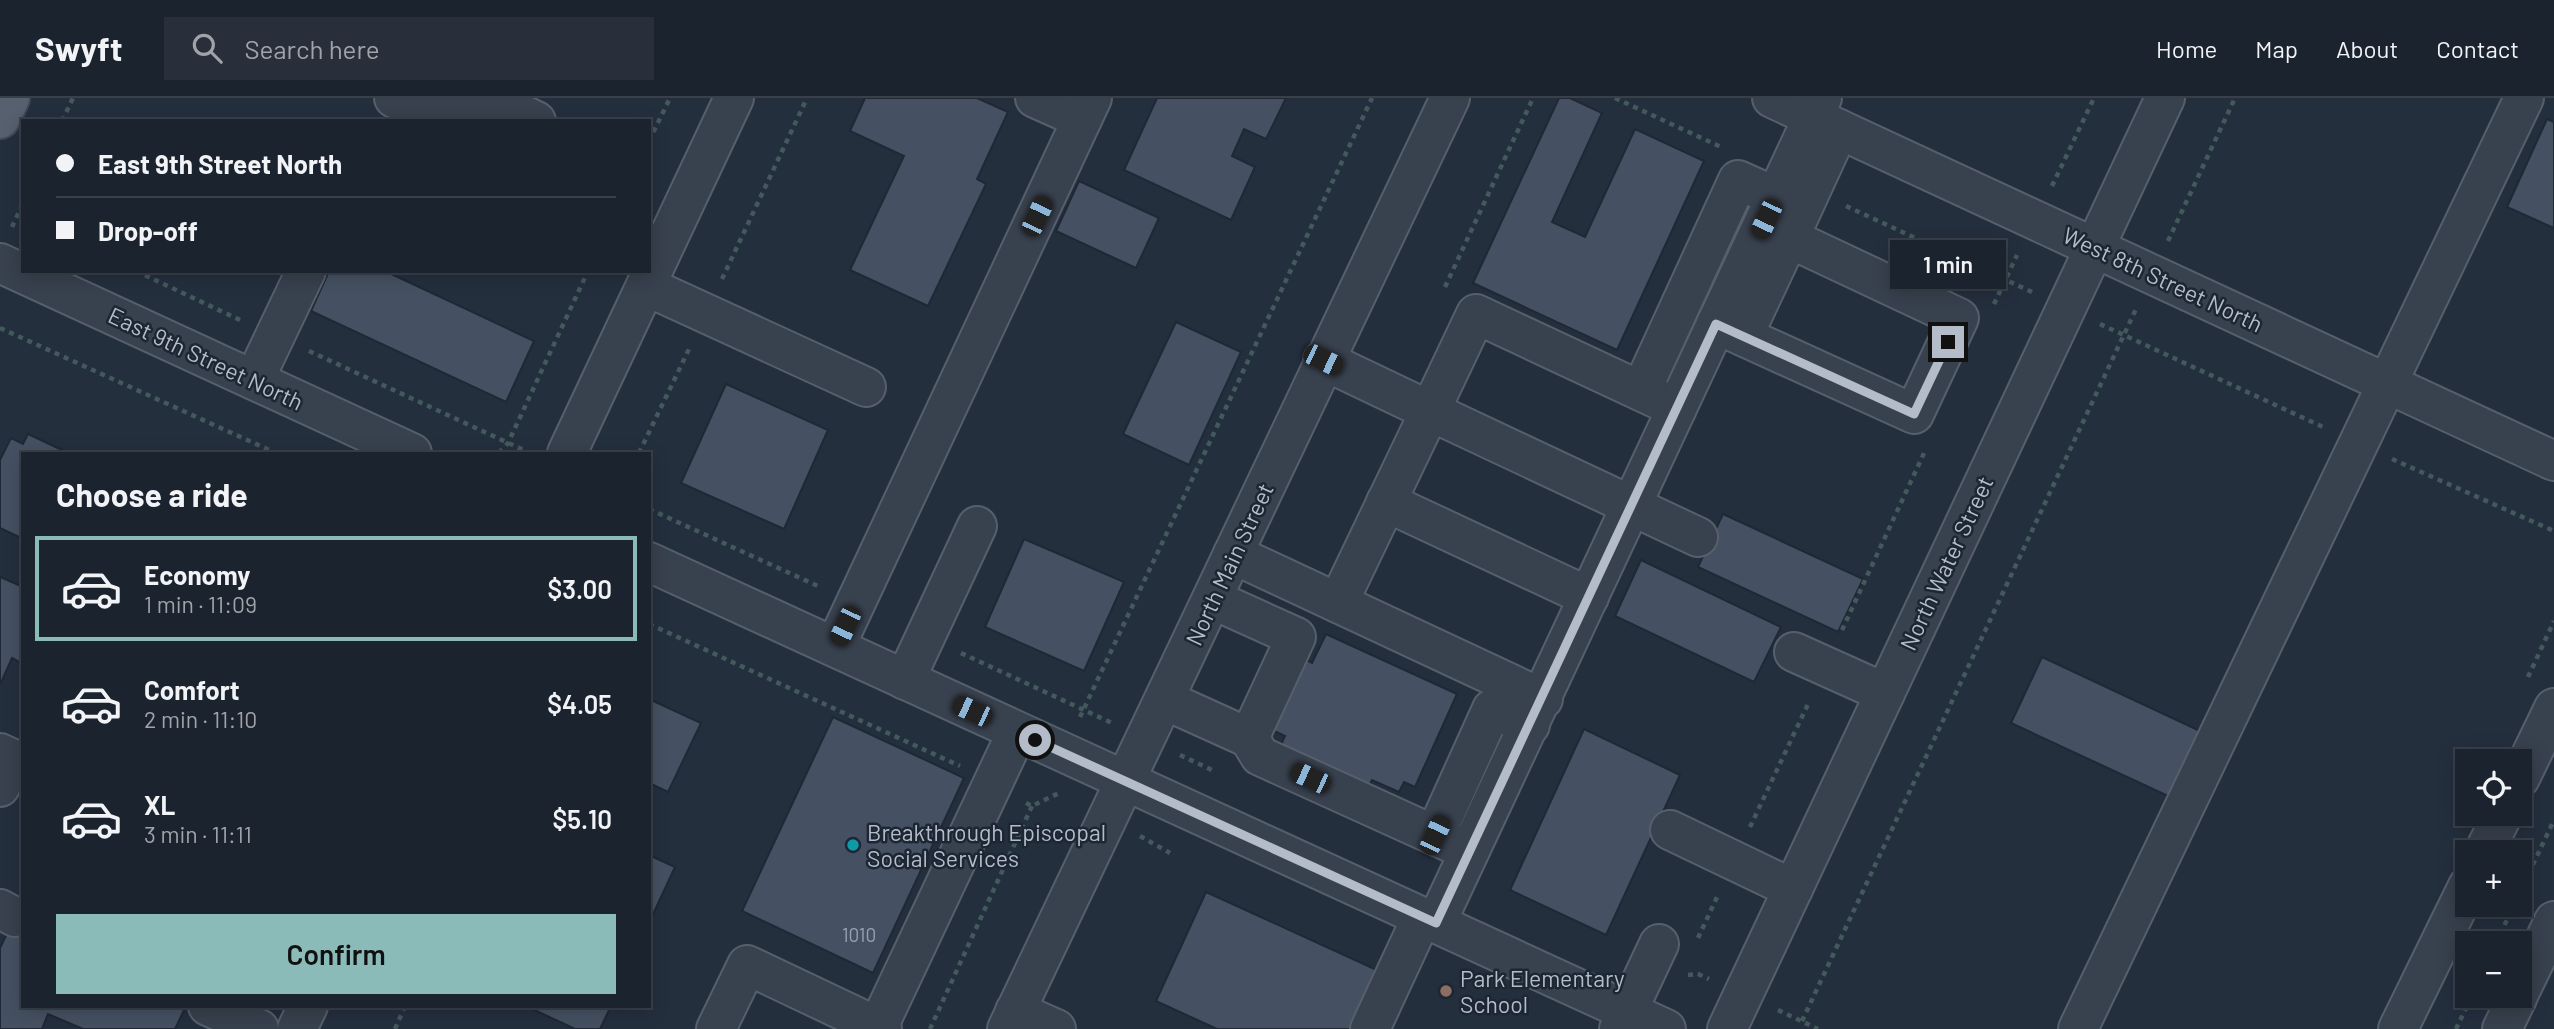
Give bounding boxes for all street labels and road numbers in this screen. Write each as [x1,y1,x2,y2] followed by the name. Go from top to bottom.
[2059,220,2267,338] street label: West 8th Street North
[104,301,308,415] street label: East 9th Street North
[1893,471,1999,655] street label: North Water Street
[1179,478,1279,650] street label: North Main Street

